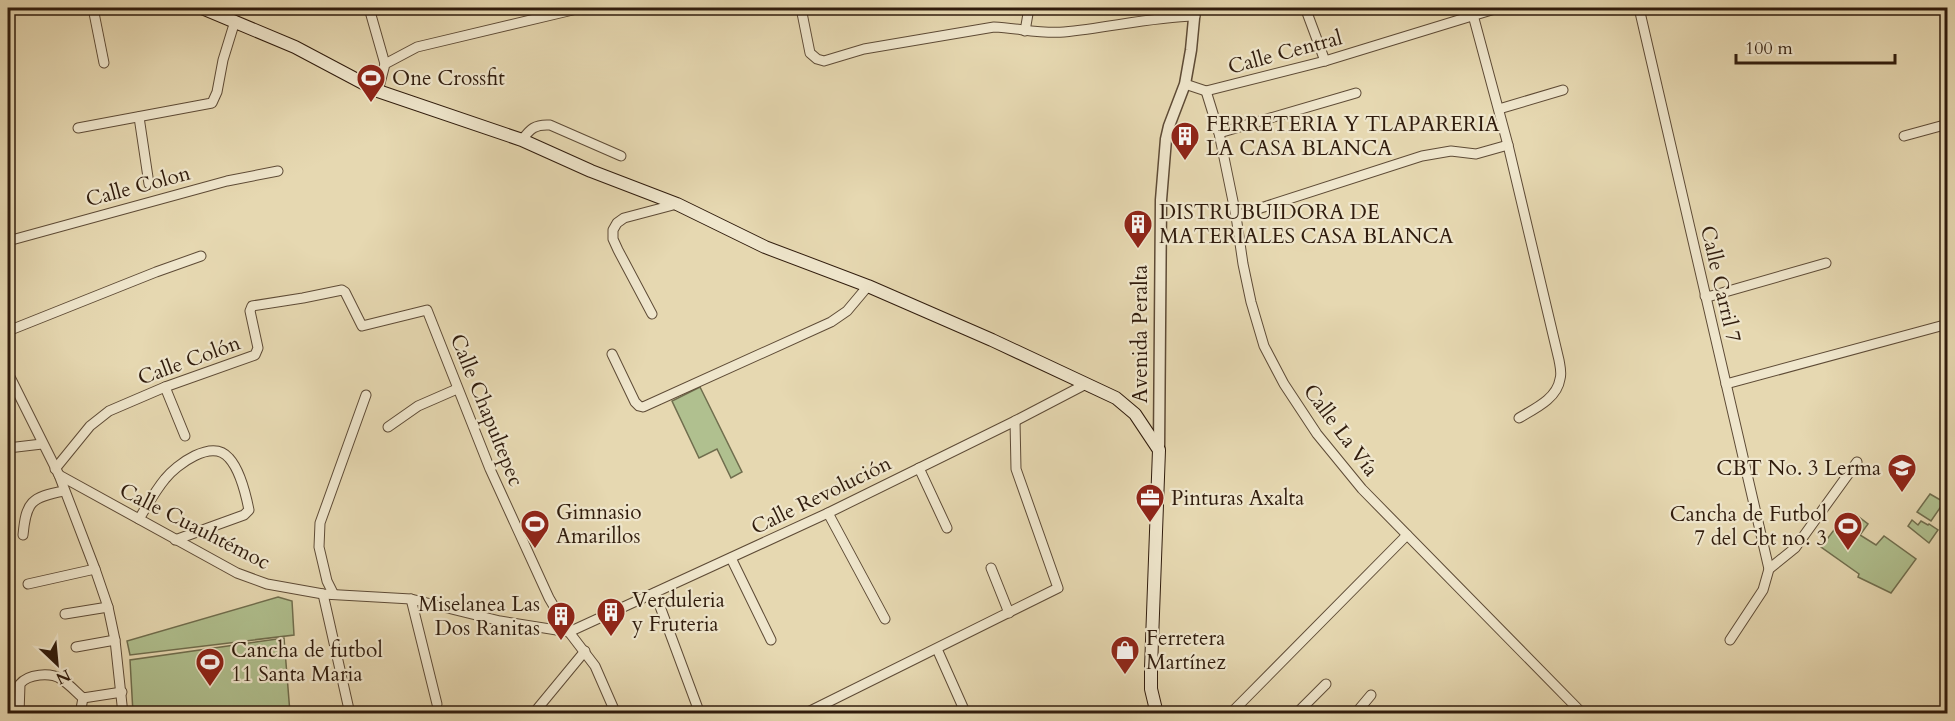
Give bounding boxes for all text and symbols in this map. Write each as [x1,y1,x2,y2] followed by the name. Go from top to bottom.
[1225,23,1346,82] street label: Calle Central
[1736,27,1895,65] scale bar
[1745,36,1793,61] text: 100 m
[355,62,387,104] sports icon: One Crossfit
[392,64,505,93] place label: One Crossfit
[1206,110,1500,163] place label: FERRETERIA Y TLAPARERIA LA CASA BLANCA
[1169,120,1201,162] building icon: FERRETERIA Y TLAPARERIA LA CASA BLANCA
[83,159,194,214] street label: Calle Colon
[1159,198,1454,251] place label: DISTRUBUIDORA DE MATERIALES CASA BLANCA
[1122,208,1154,250] building icon: DISTRUBUIDORA DE MATERIALES CASA BLANCA
[1693,223,1748,346] street label: Calle Carril 7
[1126,265,1155,403] street label: Avenida Peralta
[134,329,244,392] street label: Calle Colón
[443,330,530,491] street label: Calle Chapultepec
[1296,378,1385,482] street label: Calle La Vía
[746,449,896,542] street label: Calle Revolución
[1886,452,1918,494] school or university icon: CBT No. 3 Lerma
[1716,454,1881,483] place label: CBT No. 3 Lerma
[114,476,275,577] street label: Calle Cuauhtémoc
[1134,482,1166,524] office icon: Pinturas Axalta
[1171,484,1304,513] place label: Pinturas Axalta
[556,498,642,551] place label: Gimnasio Amarillos
[1670,500,1827,553] place label: Cancha de Futbol 7 del Cbt no. 3
[519,508,551,550] sports icon: Gimnasio Amarillos
[1832,510,1864,552] sports icon: Cancha de Futbol 7 del Cbt no. 3
[631,586,725,639] place label: Verduleria y Fruteria
[418,590,540,643] place label: Miselanea Las Dos Ranitas
[595,596,627,638] building icon: Verduleria y Fruteria
[545,600,577,642] building icon: Miselanea Las Dos Ranitas
[1146,624,1227,677] place label: Ferretera Martínez
[27,634,87,694] north arrow
[1109,634,1141,676] shop icon: Ferretera Martínez
[231,636,383,689] place label: Cancha de futbol 11 Santa Maria
[194,646,226,688] sports icon: Cancha de futbol 11 Santa Maria
[52,664,74,690] text: N

